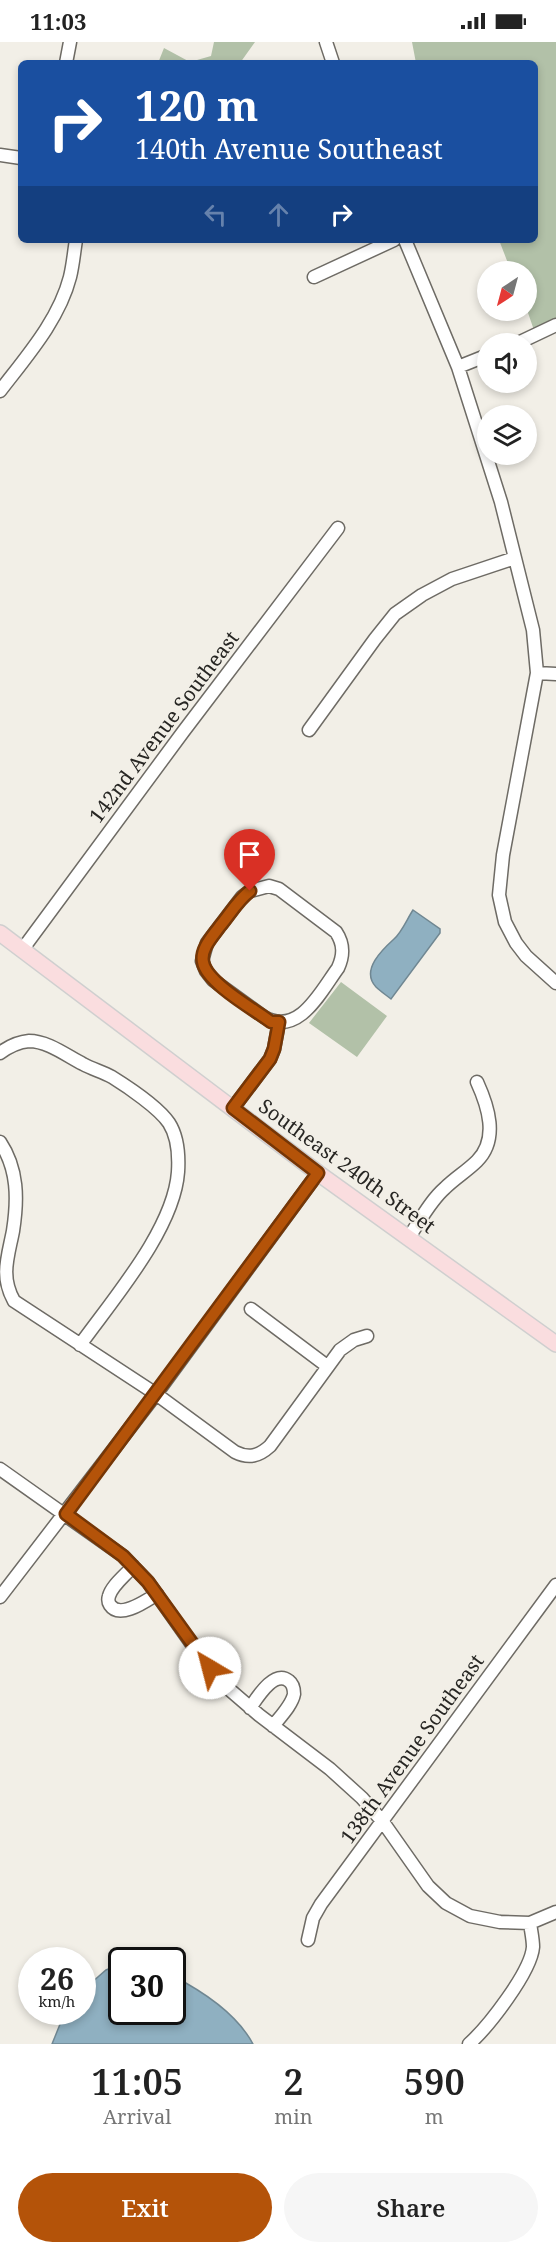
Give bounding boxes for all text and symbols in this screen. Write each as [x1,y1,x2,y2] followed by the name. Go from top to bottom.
[30,6,86,36] text: 11:03
[135,76,259,133] text: 120 m
[36,84,114,162] icon: right
[135,130,443,167] text: 140th Avenue Southeast
[199,198,232,231] icon: left
[262,198,295,231] icon: ahead
[325,198,358,231] icon: right
[477,261,537,321] north arrow
[477,261,537,465] map controls
[477,333,537,393] button: sound
[477,405,537,465] button: layers
[83,625,245,828] street label: 142nd Avenue Southeast
[224,829,275,891] pin
[233,838,266,871] icon: arrive
[253,1092,441,1239] street label: Southeast 240th Street
[178,1636,242,1700] position arrow
[334,1649,490,1849] street label: 138th Avenue Southeast
[108,1947,186,2025] speed limit sign: 30
[40,1958,74,1999] text: 26
[39,1991,75,2011] text: km/h
[91,2057,183,2106] text: 11:05
[283,2057,304,2106] text: 2
[404,2057,465,2106] text: 590
[103,2103,171,2130] text: Arrival
[274,2103,313,2130] text: min
[425,2103,444,2130] text: m
[18,2173,272,2242] button: Exit
[284,2173,538,2242] button: Share

